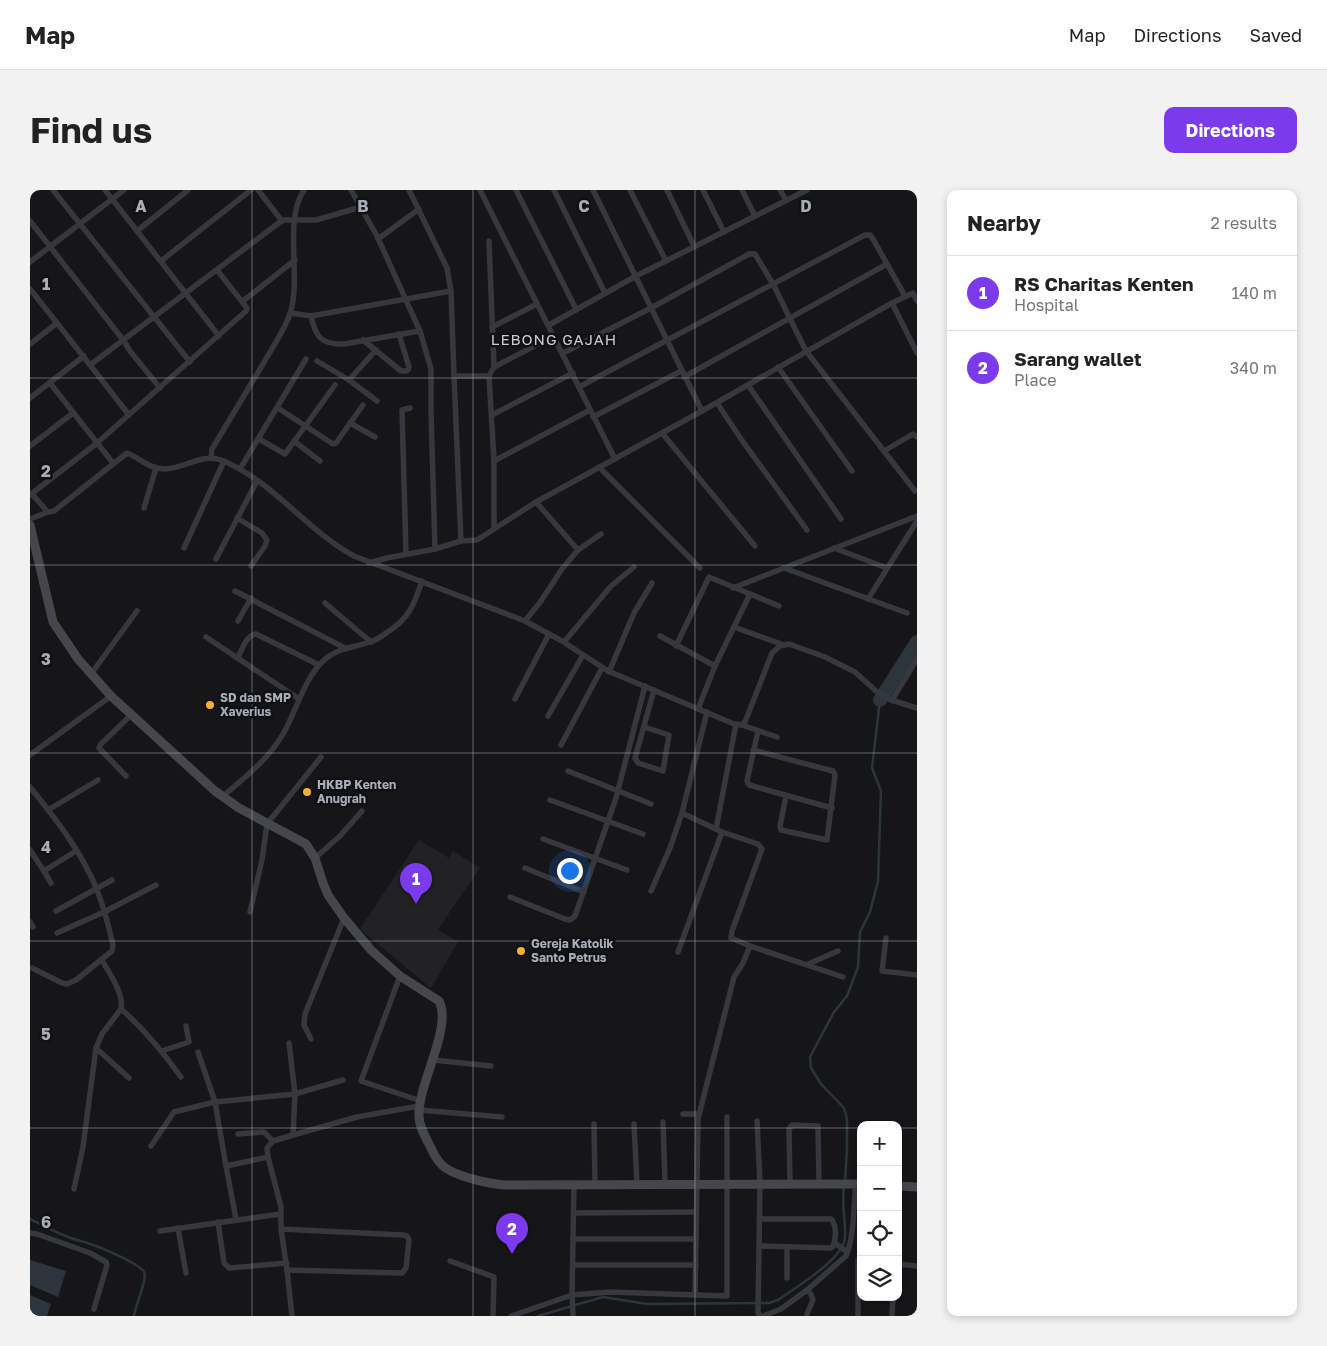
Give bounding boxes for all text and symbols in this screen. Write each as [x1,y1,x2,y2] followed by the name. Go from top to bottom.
[25,20,75,49] text: Map
[1069,24,1105,46] text: Map
[1133,24,1221,46] text: Directions
[1249,24,1302,46] text: Saved
[1164,107,1297,153] button: Directions
[30,109,152,151] text: Find us
[135,196,147,216] text: A
[357,196,369,216] text: B
[578,196,590,216] text: C
[800,196,812,216] text: D
[967,210,1041,236] text: Nearby
[1211,213,1277,233] text: 2 results
[1014,272,1193,295] text: RS Charitas Kenten
[42,274,50,294] text: 1
[979,283,987,303] text: 1
[1231,283,1277,303] text: 140 m
[1014,295,1079,315] text: Hospital
[491,330,617,348] district label: LEBONG GAJAH
[1014,347,1142,370] text: Sarang wallet
[978,358,988,378] text: 2
[1230,358,1277,378] text: 340 m
[1014,370,1057,390] text: Place
[41,461,51,481] text: 2
[41,649,51,669] text: 3
[220,690,291,719] place label: SD dan SMP Xaverius
[204,699,216,711] marker: SD dan SMP Xaverius
[317,777,396,806] place label: HKBP Kenten Anugrah
[301,786,313,798] marker: HKBP Kenten Anugrah
[41,837,51,857] text: 4
[557,858,583,884] your location
[400,863,432,904] pin: 1
[531,936,614,965] place label: Gereja Katolik Santo Petrus
[515,945,527,957] marker: Gereja Katolik Santo Petrus
[41,1024,51,1044] text: 5
[857,1121,902,1301] map controls
[857,1121,902,1166] button: +
[857,1166,902,1211] button: −
[857,1211,902,1256] button: locate
[41,1212,51,1232] text: 6
[496,1213,528,1254] pin: 2
[857,1256,902,1301] button: layers

